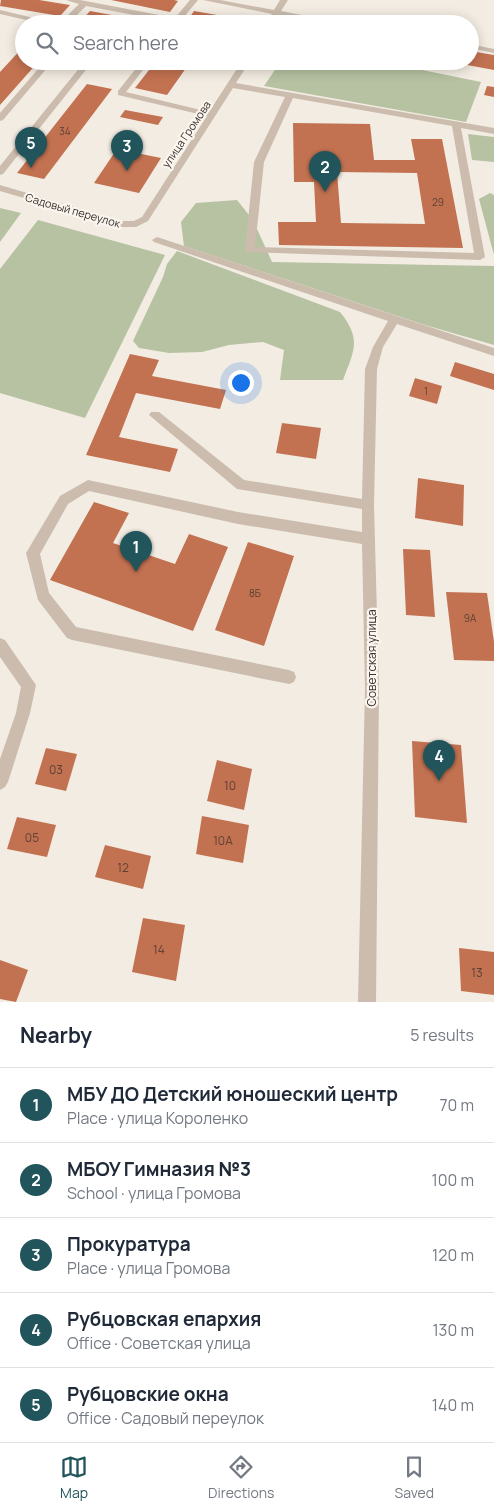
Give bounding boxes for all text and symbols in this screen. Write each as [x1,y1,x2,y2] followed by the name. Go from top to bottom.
[15,15,479,70] search box
[33,29,61,57] icon: search
[73,30,179,56] text: Search here
[158,98,214,170] street label: улица Громова
[59,124,71,138] house number: 34
[15,127,47,168] pin: 5
[111,130,143,171] pin: 3
[309,151,341,192] pin: 2
[24,189,123,231] street label: Садовый переулок
[432,195,444,209] house number: 29
[228,370,254,396] your location
[424,384,428,398] house number: 1
[120,531,152,572] pin: 1
[249,586,261,600] house number: 8Б
[363,609,380,707] street label: Советская улица
[464,611,477,625] house number: 9А
[423,740,455,781] pin: 4
[49,761,63,778] house number: 03
[224,777,236,794] house number: 10
[25,829,39,846] house number: 05
[213,832,233,849] house number: 10А
[117,859,129,876] house number: 12
[153,941,165,958] house number: 14
[471,964,483,981] house number: 13
[20,1021,92,1049] text: Nearby
[410,1024,474,1046] text: 5 results
[67,1081,398,1107] text: МБУ ДО Детский юношеский центр
[32,1094,40,1116] text: 1
[439,1094,474,1116] text: 70 m
[67,1107,248,1129] text: Place · улица Короленко
[67,1156,251,1182] text: МБОУ Гимназия №3
[31,1169,41,1191] text: 2
[431,1169,474,1191] text: 100 m
[67,1182,241,1204] text: School · улица Громова
[67,1231,191,1257] text: Прокуратура
[31,1244,41,1266] text: 3
[432,1244,474,1266] text: 120 m
[67,1257,230,1279] text: Place · улица Громова
[67,1306,261,1332] text: Рубцовская епархия
[31,1319,41,1341] text: 4
[432,1319,474,1341] text: 130 m
[67,1332,251,1354] text: Office · Советская улица
[67,1381,229,1407] text: Рубцовские окна
[31,1394,41,1416] text: 5
[432,1394,474,1416] text: 140 m
[67,1407,264,1429] text: Office · Садовый переулок
[60,1453,88,1502] tab: Map
[208,1453,274,1502] tab: Directions
[395,1453,434,1502] tab: Saved

